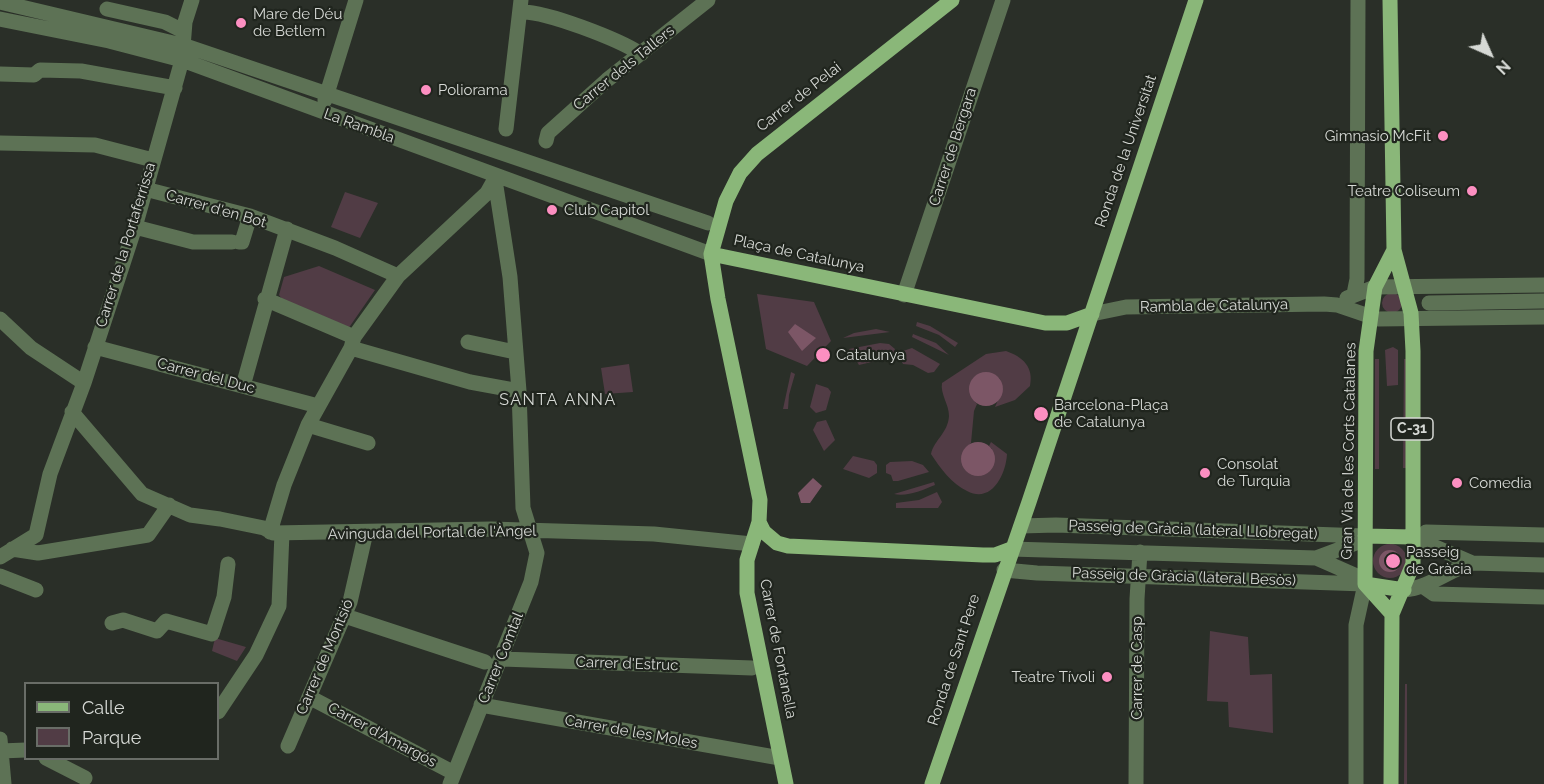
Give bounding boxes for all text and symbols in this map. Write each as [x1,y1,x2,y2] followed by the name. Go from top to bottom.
[253,5,342,40] place label: Mare de Déu de Betlem
[234,16,248,30] marker: Mare de Déu de Betlem
[570,22,678,114] street label: Carrer dels Tallers
[1460,24,1520,84] north arrow
[1492,56,1514,78] text: N
[753,58,845,136] street label: Carrer de Pelai
[1091,72,1161,230] street label: Ronda de la Universitat
[438,81,508,99] place label: Poliorama
[419,83,433,97] marker: Poliorama
[925,86,981,208] street label: Carrer de Bergara
[321,105,397,147] street label: La Rambla
[1325,127,1431,145] place label: Gimnasio McFit
[1436,129,1450,143] marker: Gimnasio McFit
[92,161,160,329] street label: Carrer de la Portaferrissa
[1348,182,1460,200] place label: Teatre Coliseum
[1465,184,1479,198] marker: Teatre Coliseum
[164,186,268,232] street label: Carrer d'en Bot
[564,201,649,219] place label: Club Capitol
[545,203,559,217] marker: Club Capitol
[732,231,866,277] street label: Plaça de Catalunya
[1140,296,1288,316] street label: Rambla de Catalunya
[1338,342,1360,560] street label: Gran Via de les Corts Catalanes
[814,346,832,364] marker: Catalunya
[836,346,905,364] place label: Catalunya
[155,354,257,398] street label: Carrer del Duc
[499,390,617,410] district label: SANTA ANNA
[1054,396,1168,431] place label: Barcelona-Plaça de Catalunya
[1032,405,1050,423] marker: Barcelona-Plaça de Catalunya
[1391,418,1433,440] road number: C-31
[1217,455,1290,490] place label: Consolat de Turquia
[1198,466,1212,480] marker: Consolat de Turquia
[1469,474,1532,492] place label: Comedia
[1450,476,1464,490] marker: Comedia
[1068,517,1318,543] street label: Passeig de Gràcia (lateral Llobregat)
[328,522,536,544] street label: Avinguda del Portal de l'Àngel
[1406,543,1472,578] place label: Passeig de Gràcia
[1384,552,1402,570] marker: Passeig de Gràcia
[1072,564,1296,590] street label: Passeig de Gràcia (lateral Besòs)
[756,578,800,720] street label: Carrer de Fontanella
[924,592,984,728] street label: Ronda de Sant Pere
[293,597,357,717] street label: Carrer de Montsió
[475,610,527,706] street label: Carrer Comtal
[1128,616,1146,720] street label: Carrer de Casp
[575,653,679,675] street label: Carrer d'Estruc
[1012,668,1095,686] place label: Teatre Tívoli
[1100,670,1114,684] marker: Teatre Tívoli
[24,682,219,760] legend
[82,697,125,718] text: Calle
[325,699,439,771] street label: Carrer d'Amargós
[563,711,699,753] street label: Carrer de les Moles
[82,727,141,748] text: Parque

